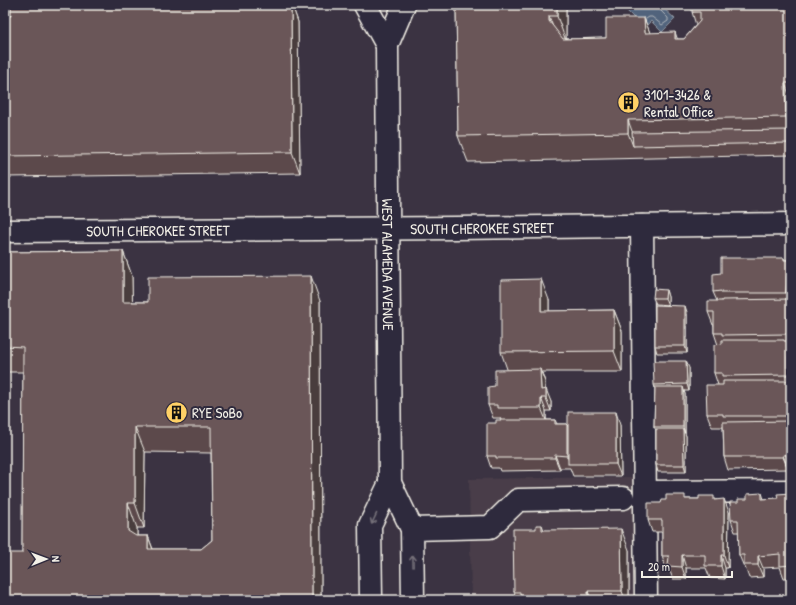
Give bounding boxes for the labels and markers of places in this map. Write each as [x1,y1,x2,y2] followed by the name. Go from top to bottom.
[644,84,713,122] place label: 3101-3426 & Rental Office
[616,90,642,116] building icon: 3101-3426 & Rental Office
[163,399,189,425] building icon: RYE SoBo
[192,402,242,423] place label: RYE SoBo

